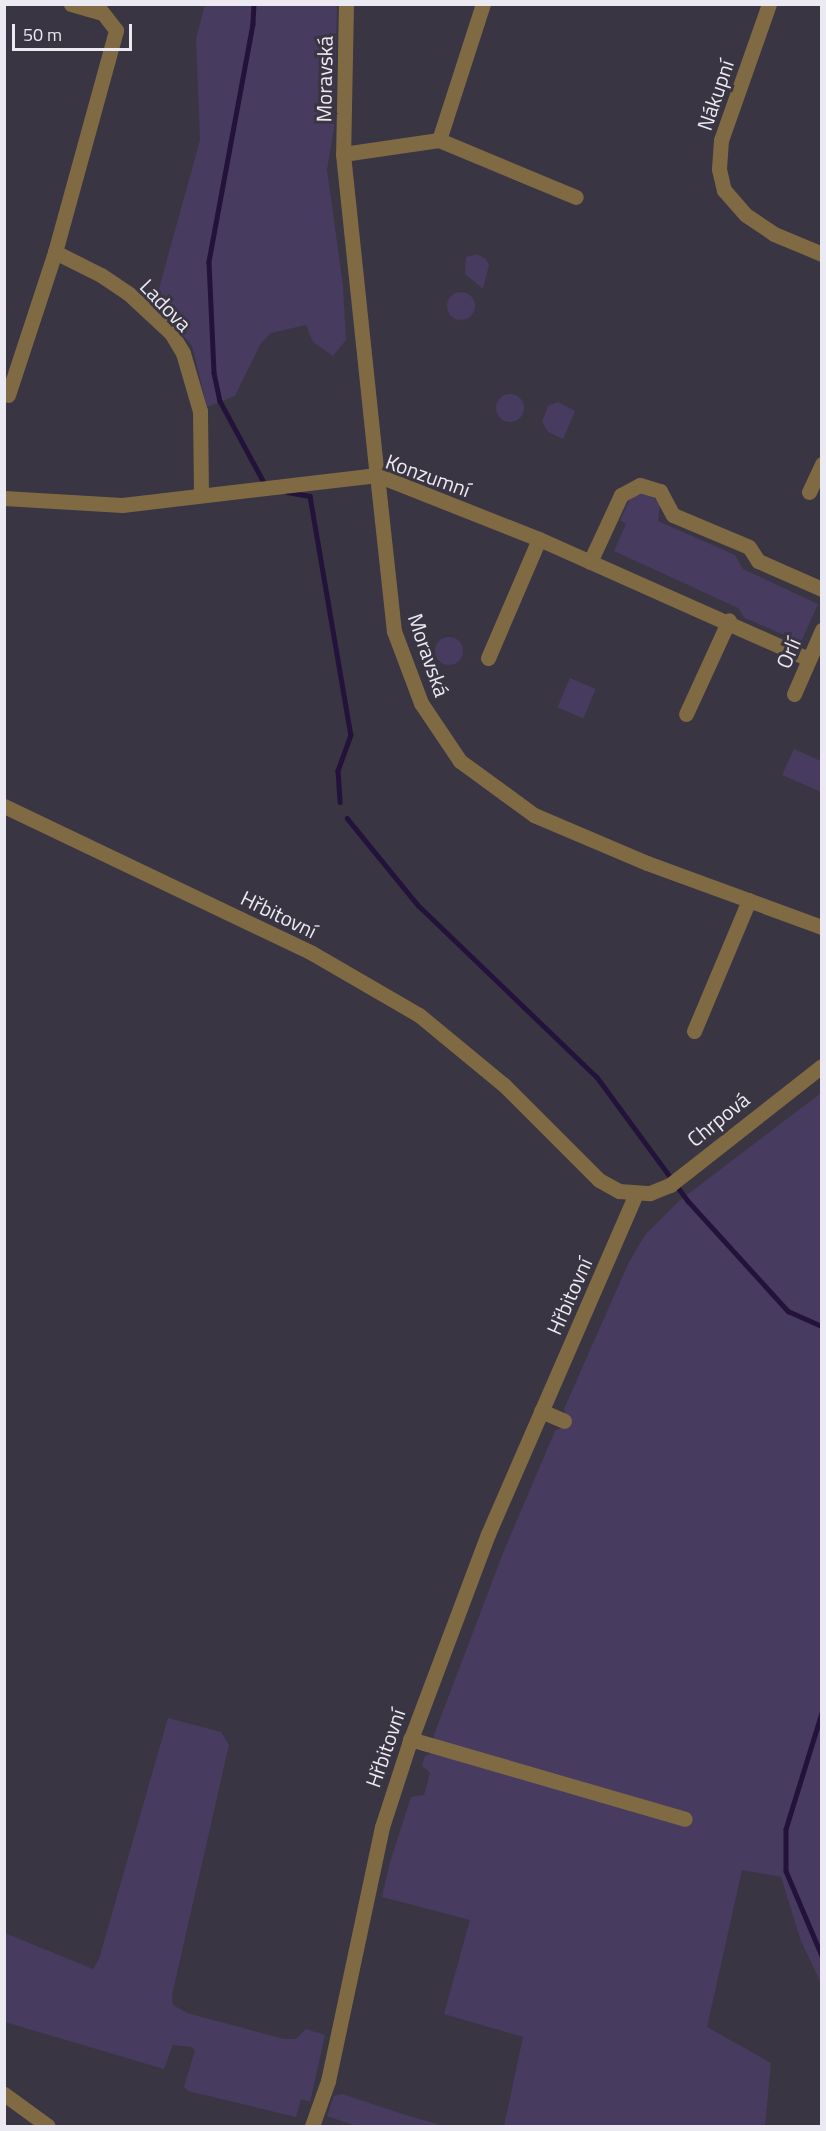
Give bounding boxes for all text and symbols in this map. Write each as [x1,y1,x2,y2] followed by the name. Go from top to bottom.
[15,12,135,50] scale bar
[23,21,62,48] text: 50 m
[311,36,337,122] street label: Moravská
[691,56,739,134] street label: Nákupní
[135,274,197,336] street label: Ladova
[382,448,474,502] street label: Konzumní
[403,610,455,700] street label: Moravská
[770,634,806,672] street label: Orlí
[237,885,321,943] street label: Hřbitovní
[682,1086,754,1152] street label: Chrpová
[541,1254,597,1338] street label: Hřbitovní
[360,1705,410,1791] street label: Hřbitovní

